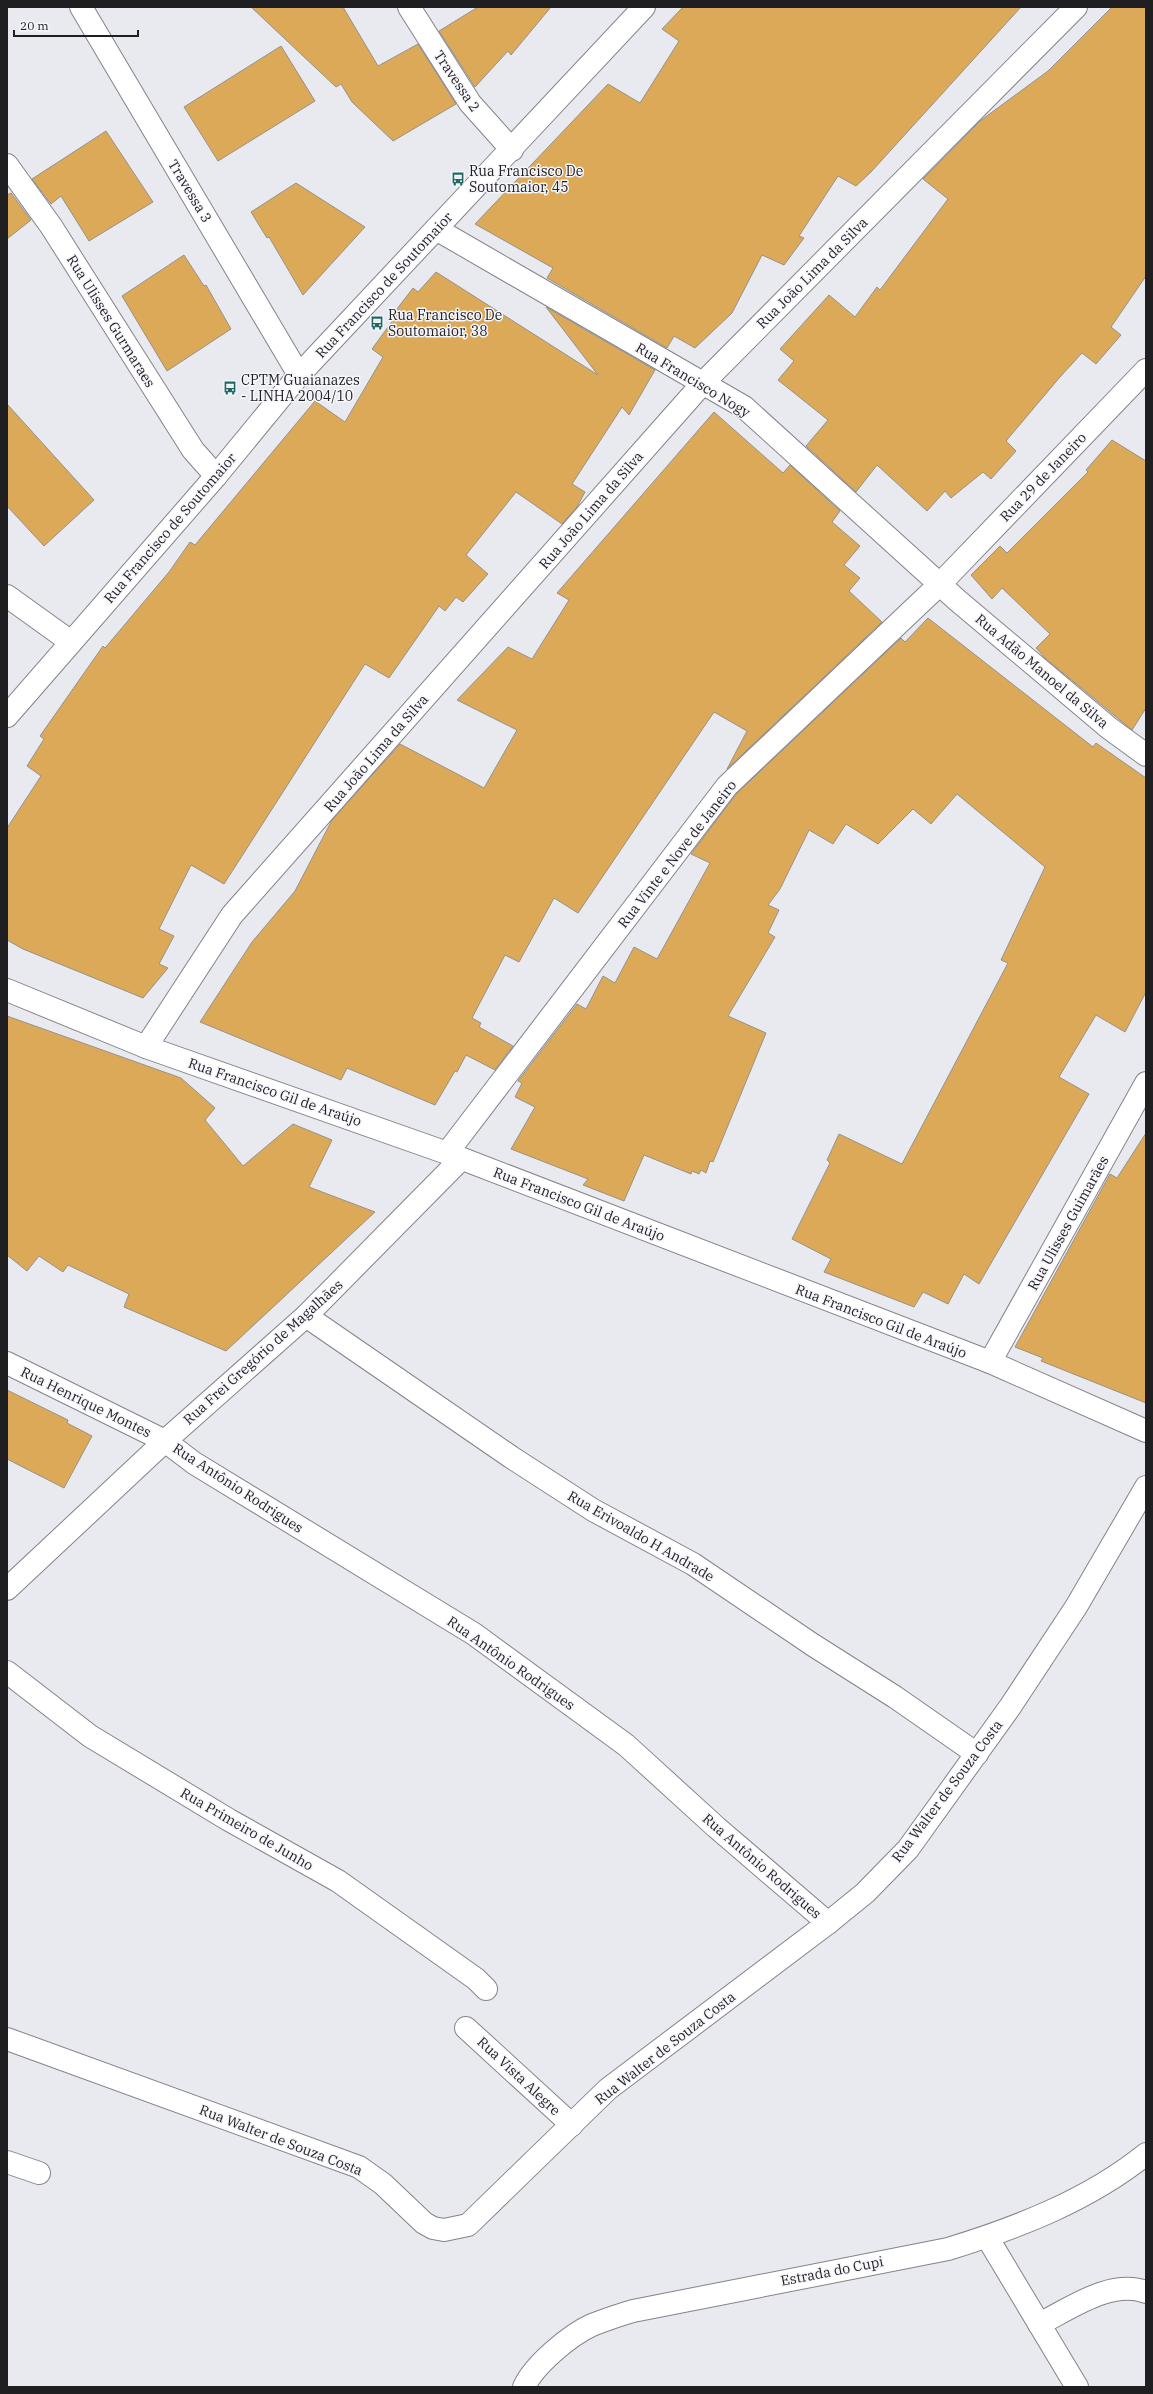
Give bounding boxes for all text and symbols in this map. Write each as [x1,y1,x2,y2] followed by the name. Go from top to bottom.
[14,12,138,38] scale bar
[20,18,49,33] text: 20 m
[430,47,484,115] street label: Travessa 2
[164,156,216,226] street label: Travessa 3
[469,162,583,196] place label: Rua Francisco De Soutomaior, 45
[450,171,466,187] bus stop icon: Rua Francisco De Soutomaior, 45
[312,208,457,362] street label: Rua Francisco de Soutomaior
[753,213,872,332] street label: Rua João Lima da Silva
[63,251,159,391] street label: Rua Ulisses Gurmaraes
[388,306,502,340] place label: Rua Francisco De Soutomaior, 38
[369,315,385,331] bus stop icon: Rua Francisco De Soutomaior, 38
[632,339,754,422] street label: Rua Francisco Nogy
[241,371,360,405] place label: CPTM Guaianazes - LINHA 2004/10
[222,380,238,396] bus stop icon: CPTM Guaianazes - LINHA 2004/10
[996,429,1090,525] street label: Rua 29 de Janeiro
[535,447,647,573] street label: Rua João Lima da Silva
[100,449,241,607] street label: Rua Francisco de Soutomaior
[972,610,1113,732] street label: Rua Adão Manoel da Silva
[320,690,432,816] street label: Rua João Lima da Silva
[614,776,740,931] street label: Rua Vinte e Nove de Janeiro
[186,1054,364,1130] street label: Rua Francisco Gil de Araújo
[1023,1152,1113,1294] street label: Rua Ulisses Guimarães
[491,1163,667,1245] street label: Rua Francisco Gil de Araújo
[179,1275,347,1429] street label: Rua Frei Gregório de Magalhães
[793,1280,969,1362] street label: Rua Francisco Gil de Araújo
[18,1363,154,1442] street label: Rua Henrique Montes
[169,1439,307,1537] street label: Rua Antônio Rodrigues
[564,1487,718,1585] street label: Rua Erivoaldo H Andrade
[444,1612,578,1714] street label: Rua Antônio Rodrigues
[888,1716,1007,1866] street label: Rua Walter de Souza Costa
[177,1784,317,1874] street label: Rua Primeiro de Junho
[699,1809,825,1923] street label: Rua Antônio Rodrigues
[591,1987,739,2109] street label: Rua Walter de Souza Costa
[474,2033,564,2119] street label: Rua Vista Alegre
[197,2100,366,2180] street label: Rua Walter de Souza Costa
[779,2252,885,2290] street label: Estrada do Cupi

